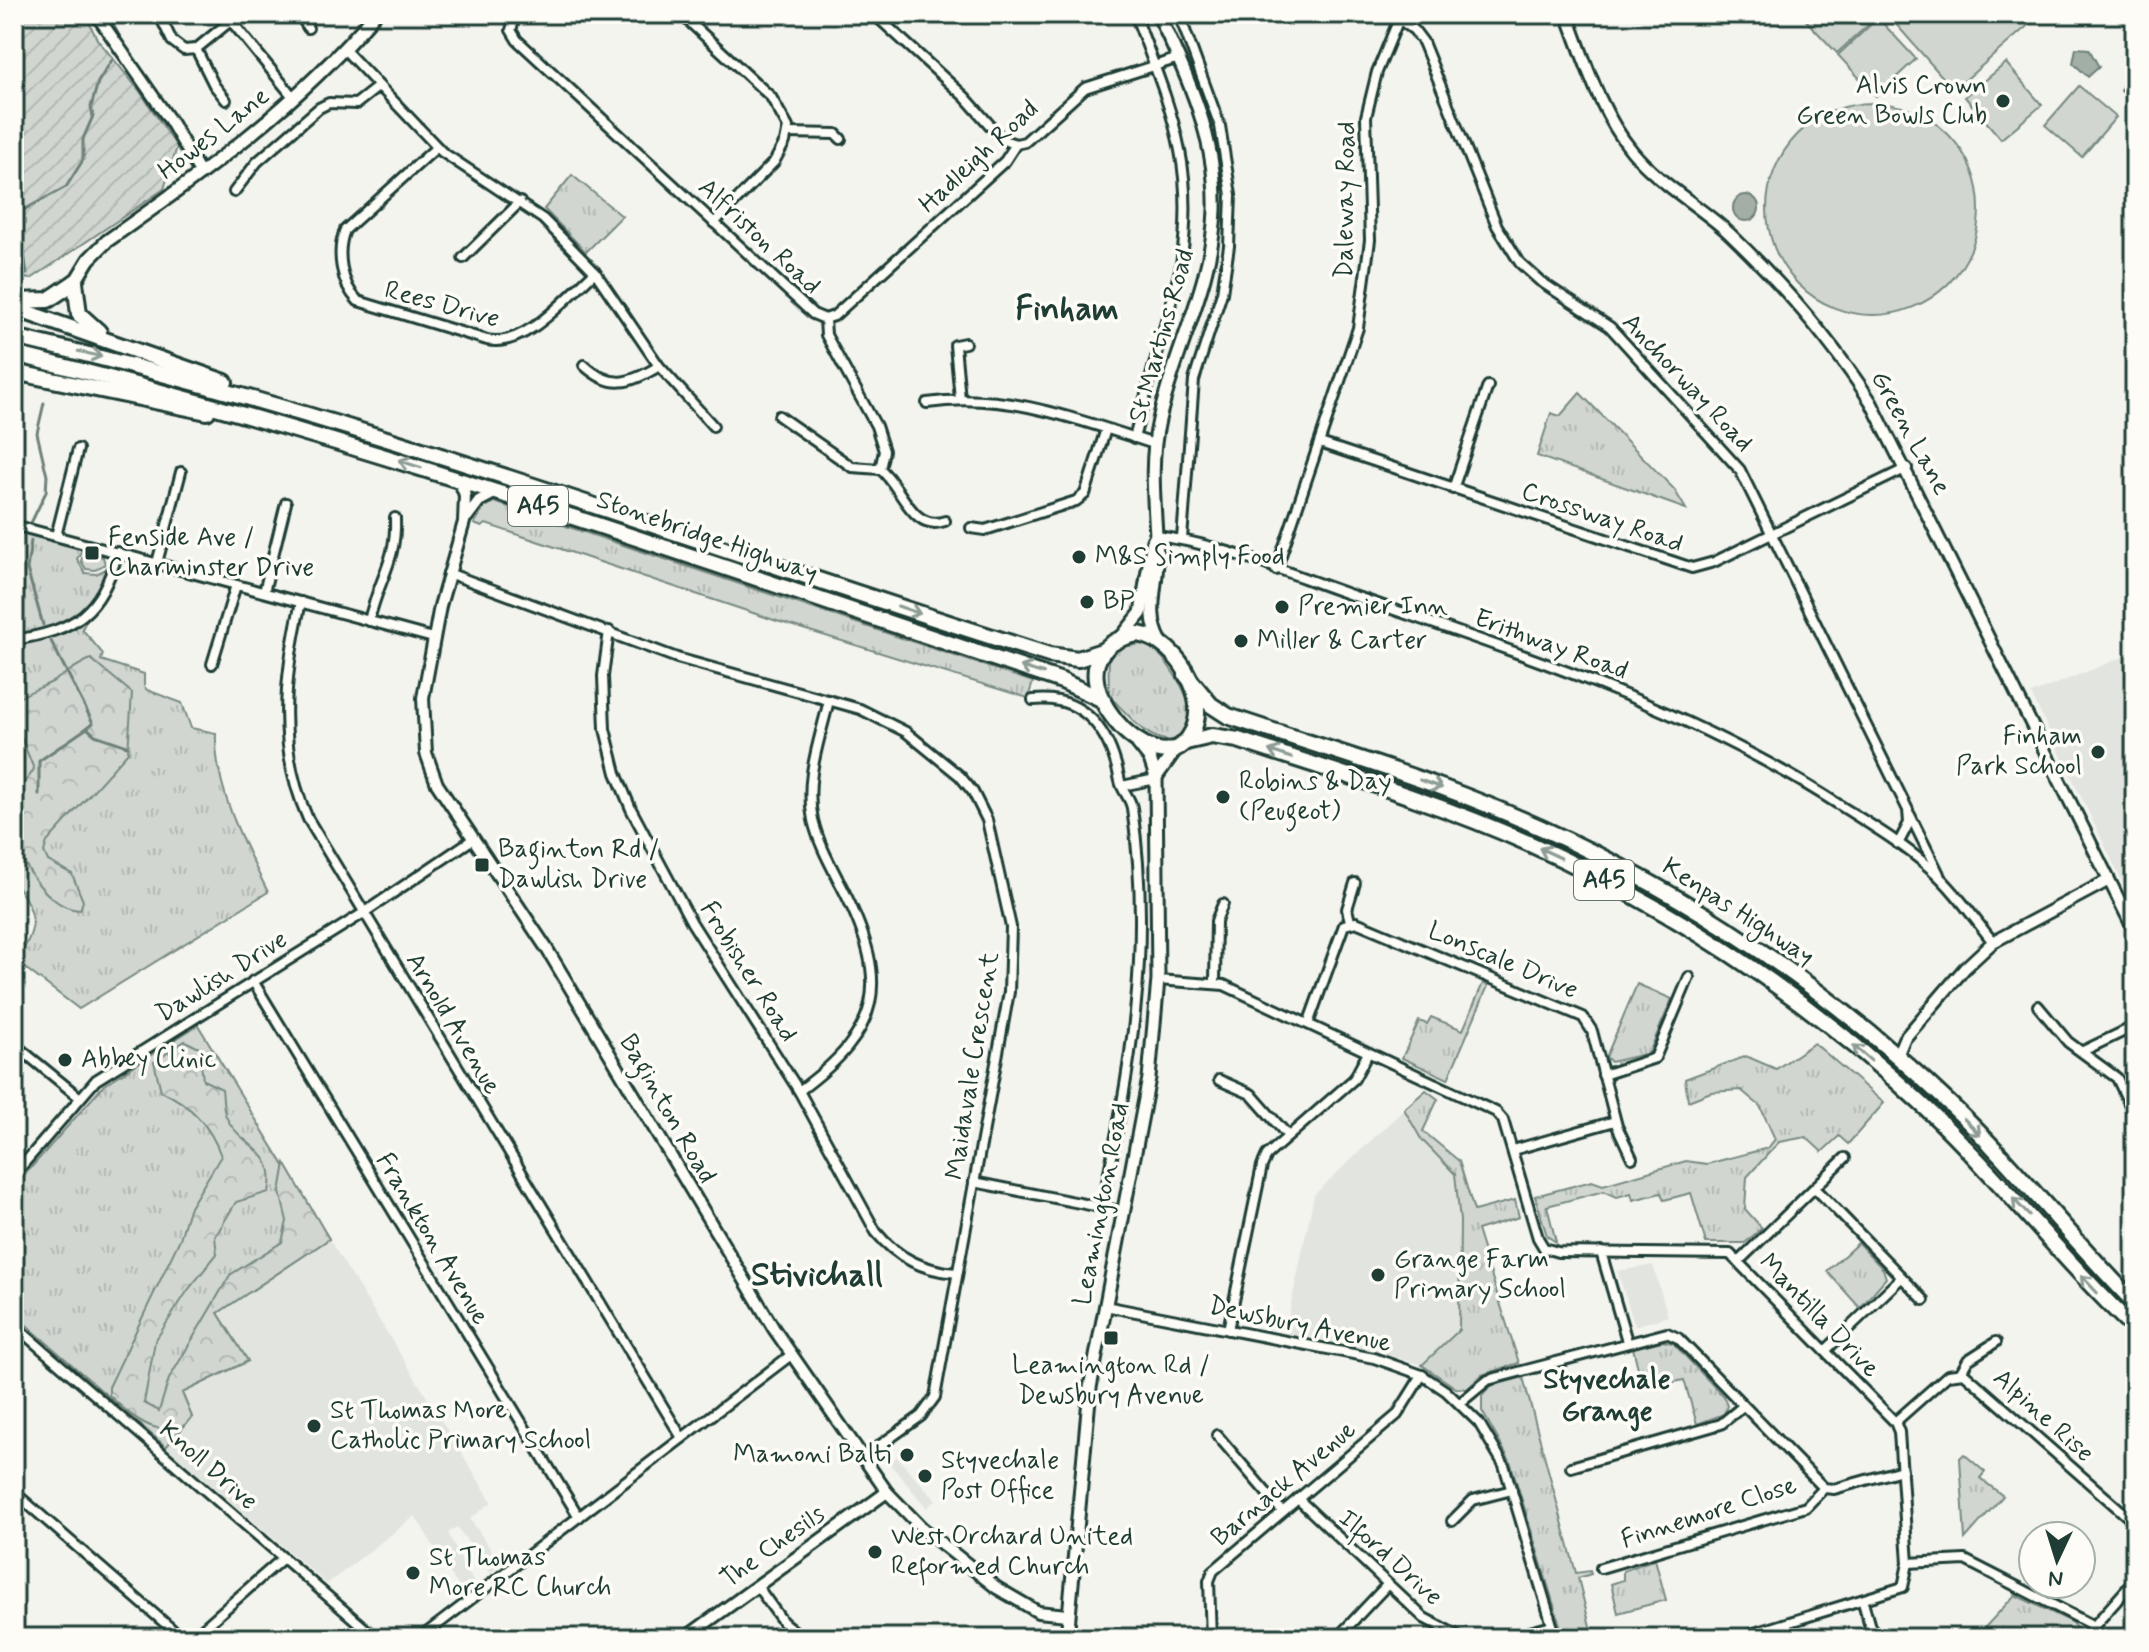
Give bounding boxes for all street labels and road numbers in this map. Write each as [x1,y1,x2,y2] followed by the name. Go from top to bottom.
[151,80,277,188] street label: Howes Lane
[912,93,1046,221] street label: Hadleigh Road
[1328,121,1364,279] street label: Daleway Road
[690,171,828,303] street label: Alfriston Road
[1121,245,1203,427] street label: St Martins Road
[381,273,503,337] street label: Rees Drive
[1614,306,1760,460] street label: Anchorway Road
[1862,365,1958,501] street label: Green Lane
[1517,474,1687,562] street label: Crossway Road
[591,483,822,593] street label: Stonebridge Highway
[508,486,568,526] road number: A45
[1470,602,1632,688] street label: Erithway Road
[1654,850,1821,976] street label: Kenpas Highway
[1574,860,1634,900] road number: A45
[691,895,805,1049] street label: Frobisher Road
[1423,914,1583,1008] street label: Lonscale Drive
[150,923,294,1031] street label: Dawlish Drive
[397,947,509,1101] street label: Arnold Avenue
[938,950,1008,1182] street label: Maidavale Crescent
[608,1028,723,1191] street label: Baginton Road
[1066,1100,1138,1308] street label: Leamington Road
[367,1147,497,1331] street label: Frankton Avenue
[1751,1246,1887,1386] street label: Mantilla Drive
[1205,1289,1395,1361] street label: Dewsbury Avenue
[1985,1362,2101,1470] street label: Alpine Rise
[1204,1413,1364,1555] street label: Barnack Avenue
[151,1414,265,1518] street label: Knoll Drive
[1617,1469,1801,1557] street label: Finnemore Close
[714,1498,832,1596] street label: The Chesils
[1329,1502,1449,1615] street label: Ilford Drive

